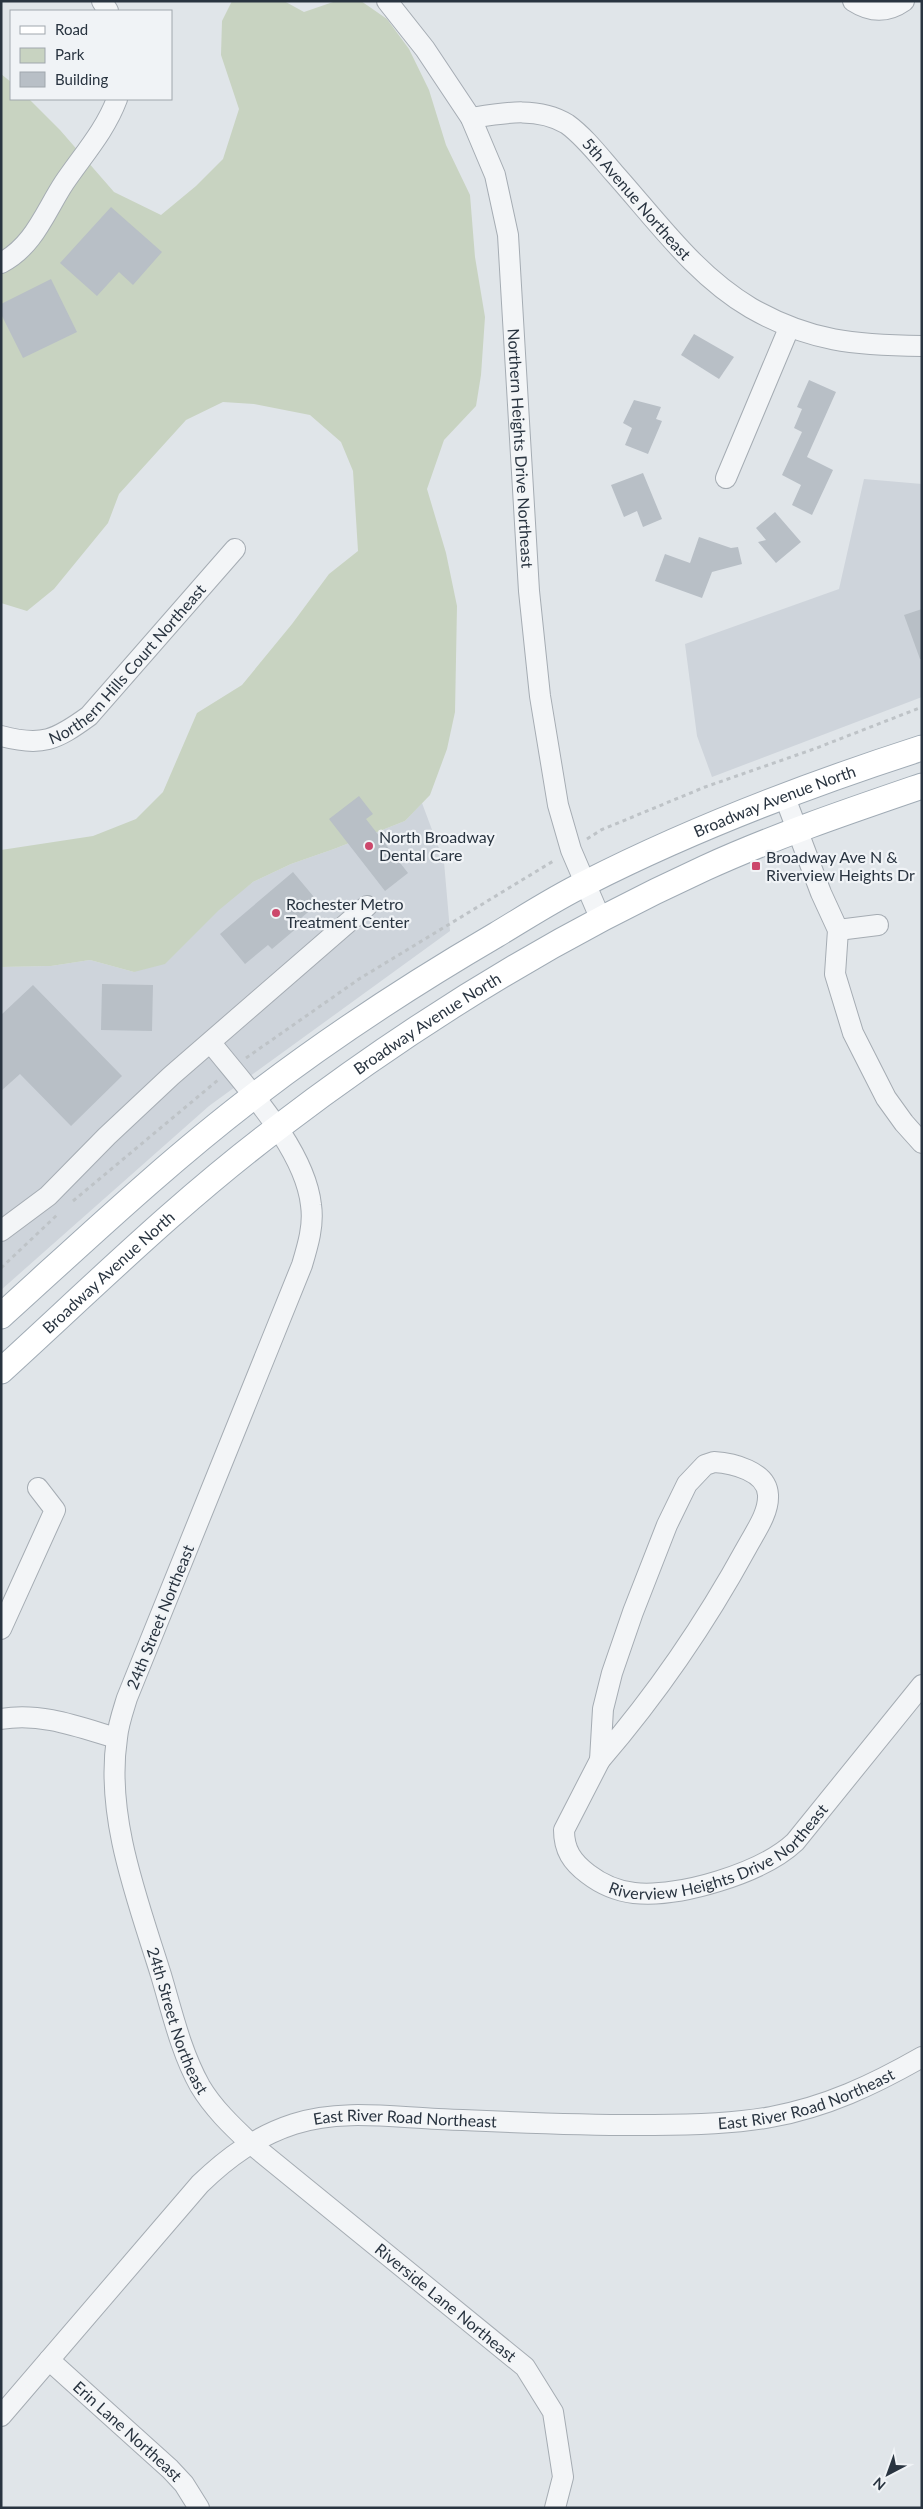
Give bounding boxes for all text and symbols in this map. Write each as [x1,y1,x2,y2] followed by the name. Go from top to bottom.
[10,10,172,100] legend
[55,20,88,38] text: Road
[55,45,85,63] text: Park
[55,70,108,88] text: Building
[579,134,696,264] street label: 5th Avenue Northeast
[505,328,538,569] street label: Northern Heights Drive Northeast
[46,580,209,747] street label: Northern Hills Court Northeast
[691,761,858,841] street label: Broadway Avenue North
[379,827,496,864] place label: North Broadway Dental Care
[363,840,375,852] marker: North Broadway Dental Care
[766,847,915,884] place label: Broadway Ave N & Riverview Heights Dr
[750,860,762,872] marker: Broadway Ave N & Riverview Heights Dr
[286,894,409,931] place label: Rochester Metro Treatment Center
[270,907,282,919] marker: Rochester Metro Treatment Center
[350,968,504,1078] street label: Broadway Avenue North
[38,1207,178,1337] street label: Broadway Avenue North
[122,1542,197,1692] street label: 24th Street Northeast
[606,1799,831,1903] street label: Riverview Heights Drive Northeast
[144,1945,213,2098] street label: 24th Street Northeast
[717,2064,897,2132] street label: East River Road Northeast
[312,2105,498,2131] street label: East River Road Northeast
[372,2239,521,2365] street label: Riverside Lane Northeast
[70,2377,186,2485] street label: Erin Lane Northeast
[863,2449,913,2499] north arrow
[869,2474,889,2494] text: N

